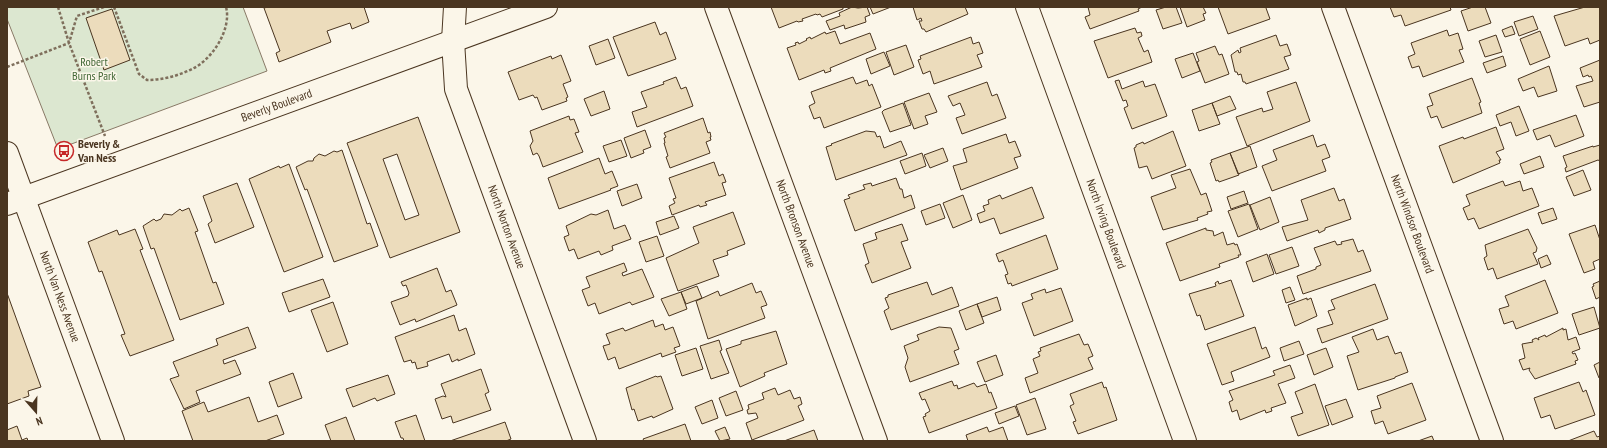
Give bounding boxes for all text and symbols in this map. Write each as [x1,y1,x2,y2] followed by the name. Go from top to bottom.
[72,54,116,83] park label: Robert Burns Park
[239,85,314,125] street label: Beverly Boulevard
[77,136,120,165] place label: Beverly & Van Ness
[53,140,75,162] bus stop icon: Beverly & Van Ness
[1388,172,1438,275] street label: North Windsor Boulevard
[773,177,820,270] street label: North Bronson Avenue
[1083,177,1130,271] street label: North Irving Boulevard
[485,183,529,271] street label: North Norton Avenue
[37,249,84,344] street label: North Van Ness Avenue
[16,392,56,432] north arrow
[34,414,45,429] text: N

